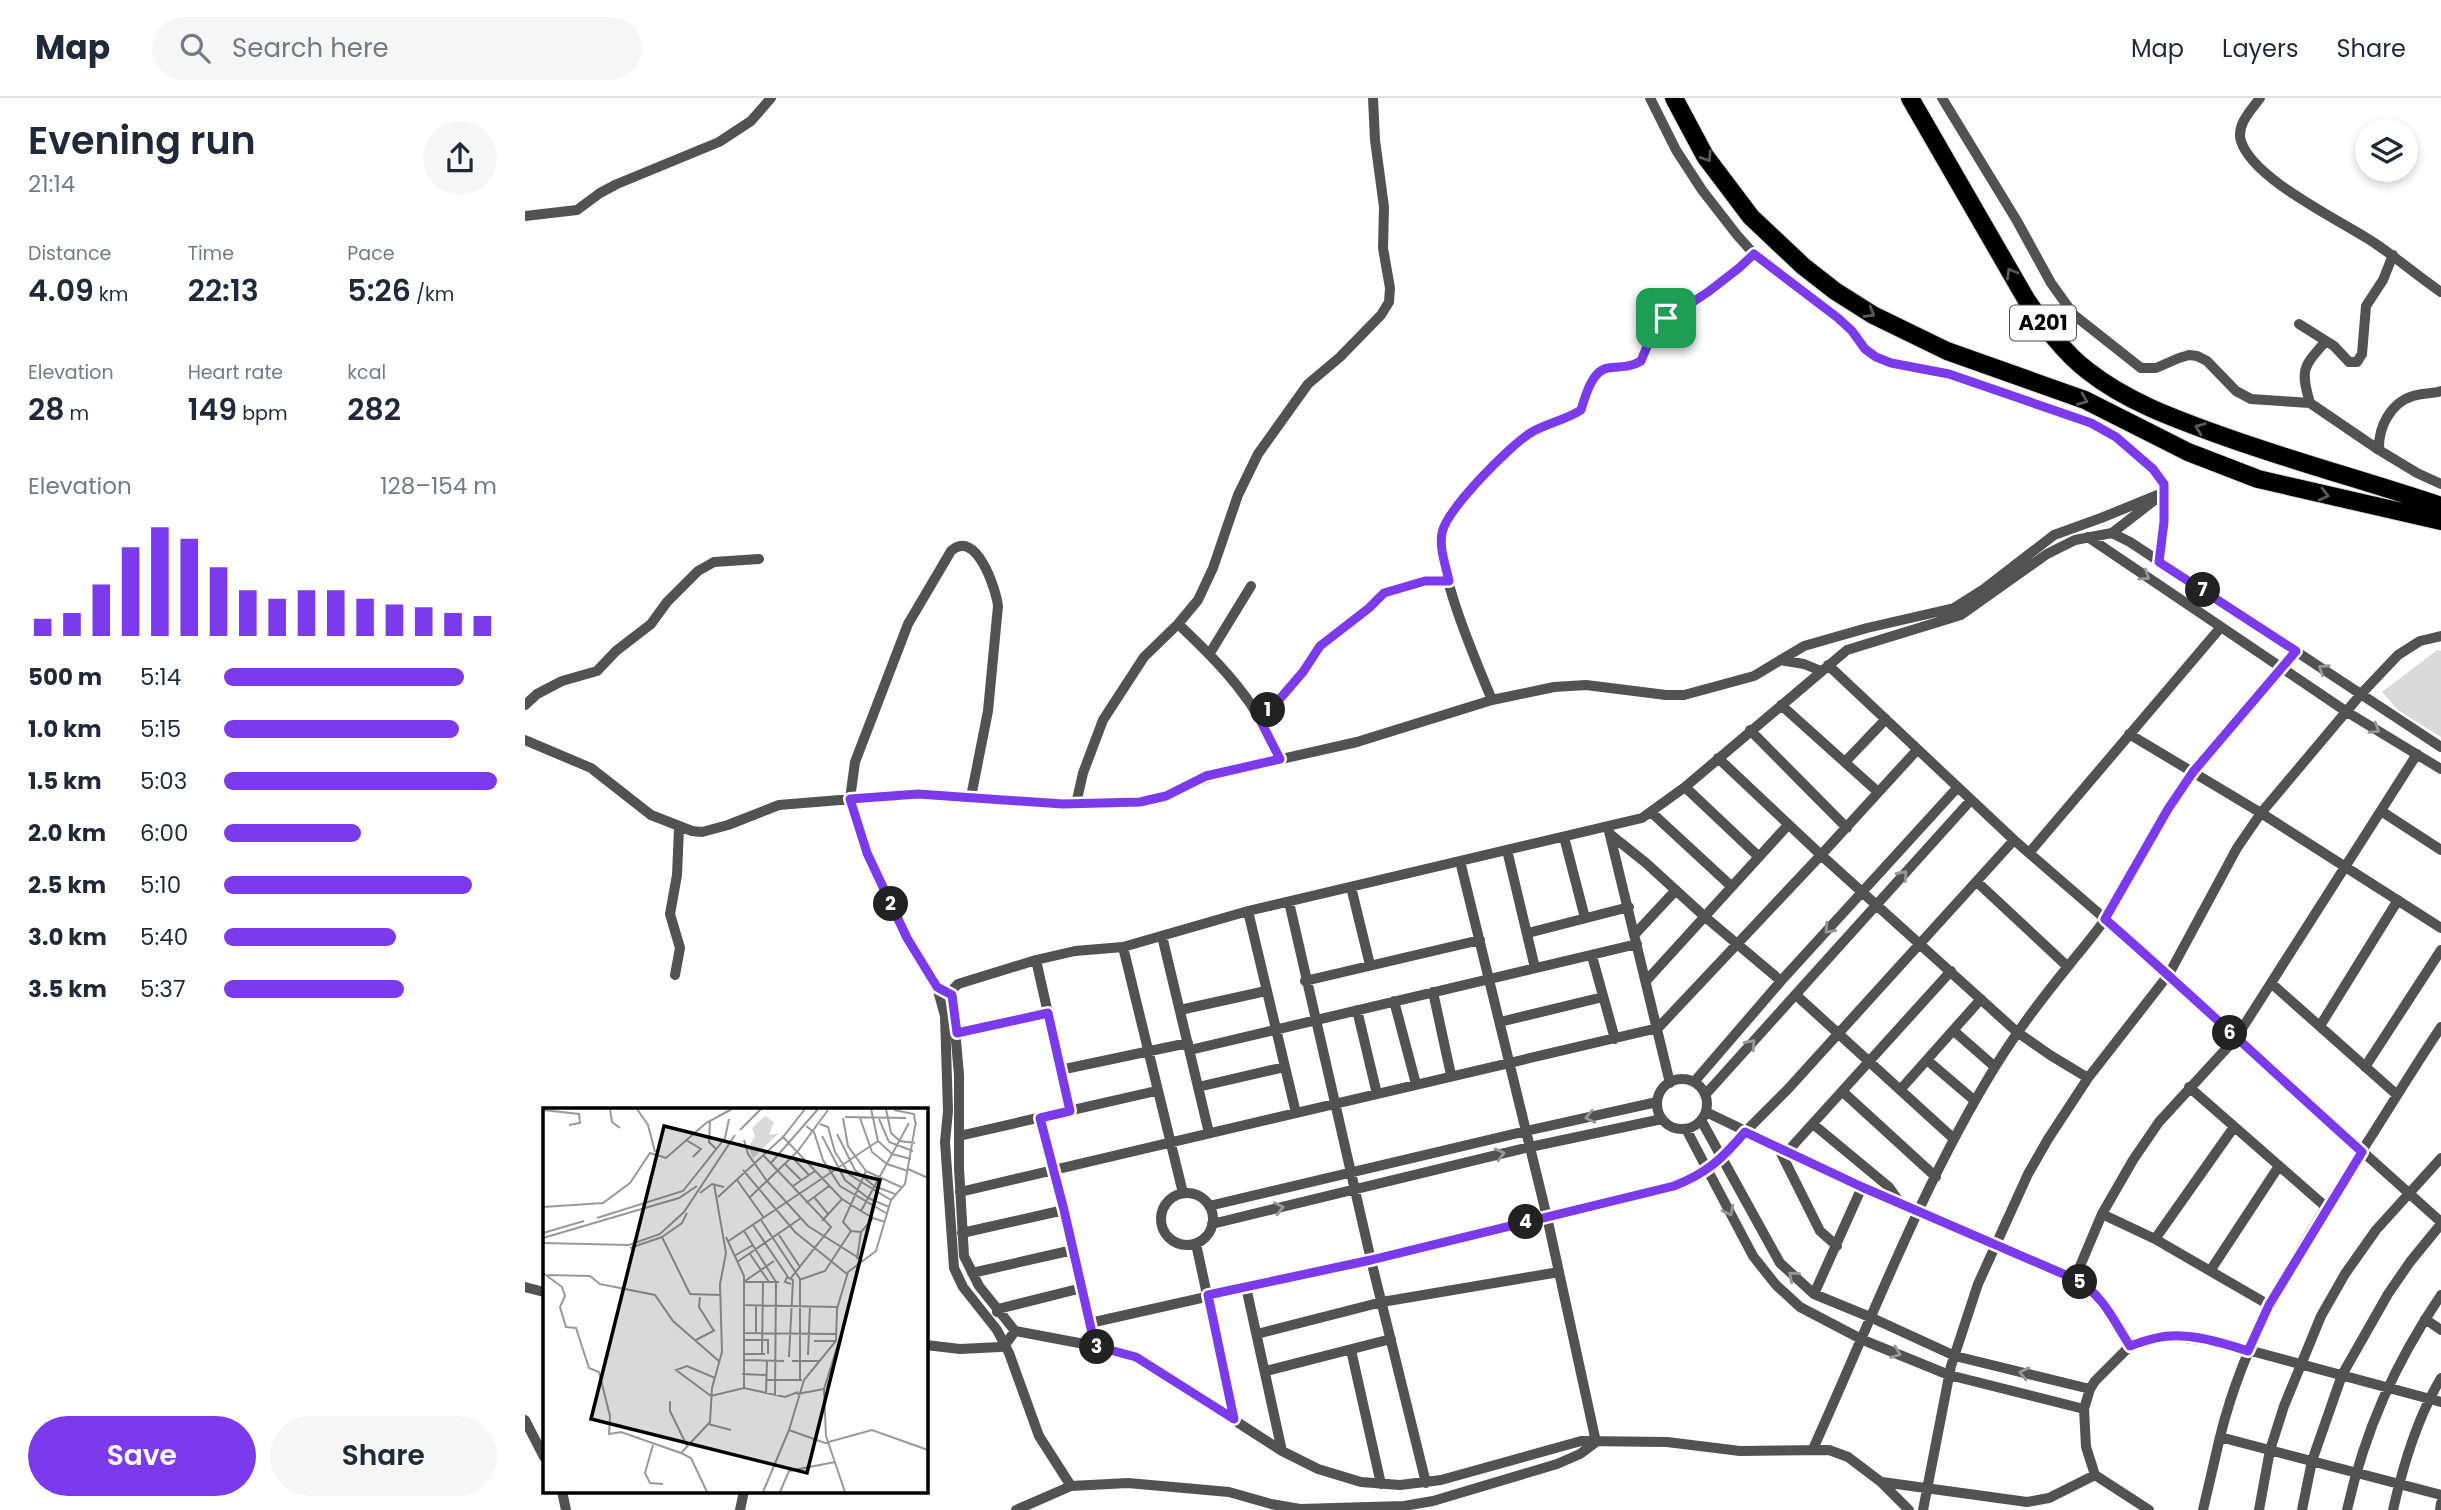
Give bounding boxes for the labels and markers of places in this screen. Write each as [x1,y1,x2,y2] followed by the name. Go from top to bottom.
[1636,288,1696,348] pin
[2185,573,2221,608] pin: 7
[1251,692,1285,728] pin: 1
[873,886,909,922] pin: 2
[2213,1016,2247,1051] pin: 6
[1509,1204,1543,1240] pin: 4
[2063,1264,2097,1300] pin: 5
[1079,1330,1115,1364] pin: 3

